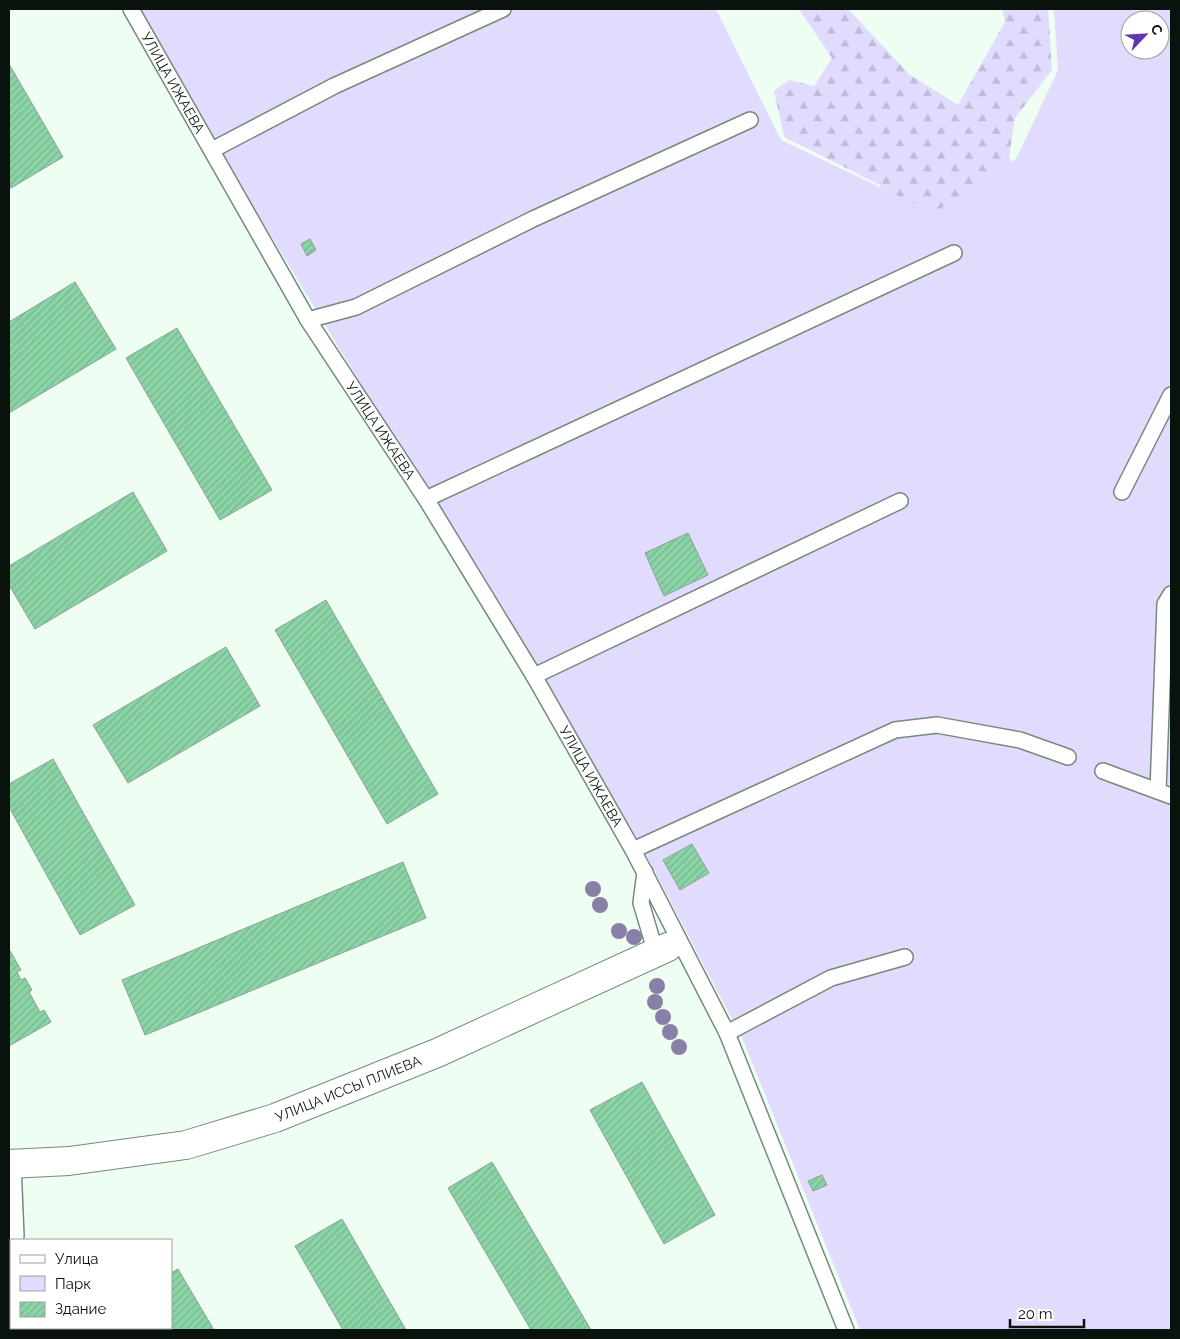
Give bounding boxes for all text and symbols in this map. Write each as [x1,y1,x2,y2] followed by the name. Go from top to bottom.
[1120,10,1170,60] north arrow
[1148,22,1166,38] text: С
[138,30,208,137] street label: УЛИЦА ИЖАЕВА
[343,379,419,483] street label: УЛИЦА ИЖАЕВА
[556,723,626,830] street label: УЛИЦА ИЖАЕВА
[273,1052,424,1125] street label: УЛИЦА ИССЫ ПЛИЕВА
[10,1239,172,1329] legend
[55,1250,99,1268] text: Улица
[55,1275,91,1293] text: Парк
[1010,1296,1084,1328] scale bar
[55,1300,107,1318] text: Здание
[1018,1305,1053,1323] text: 20 m

